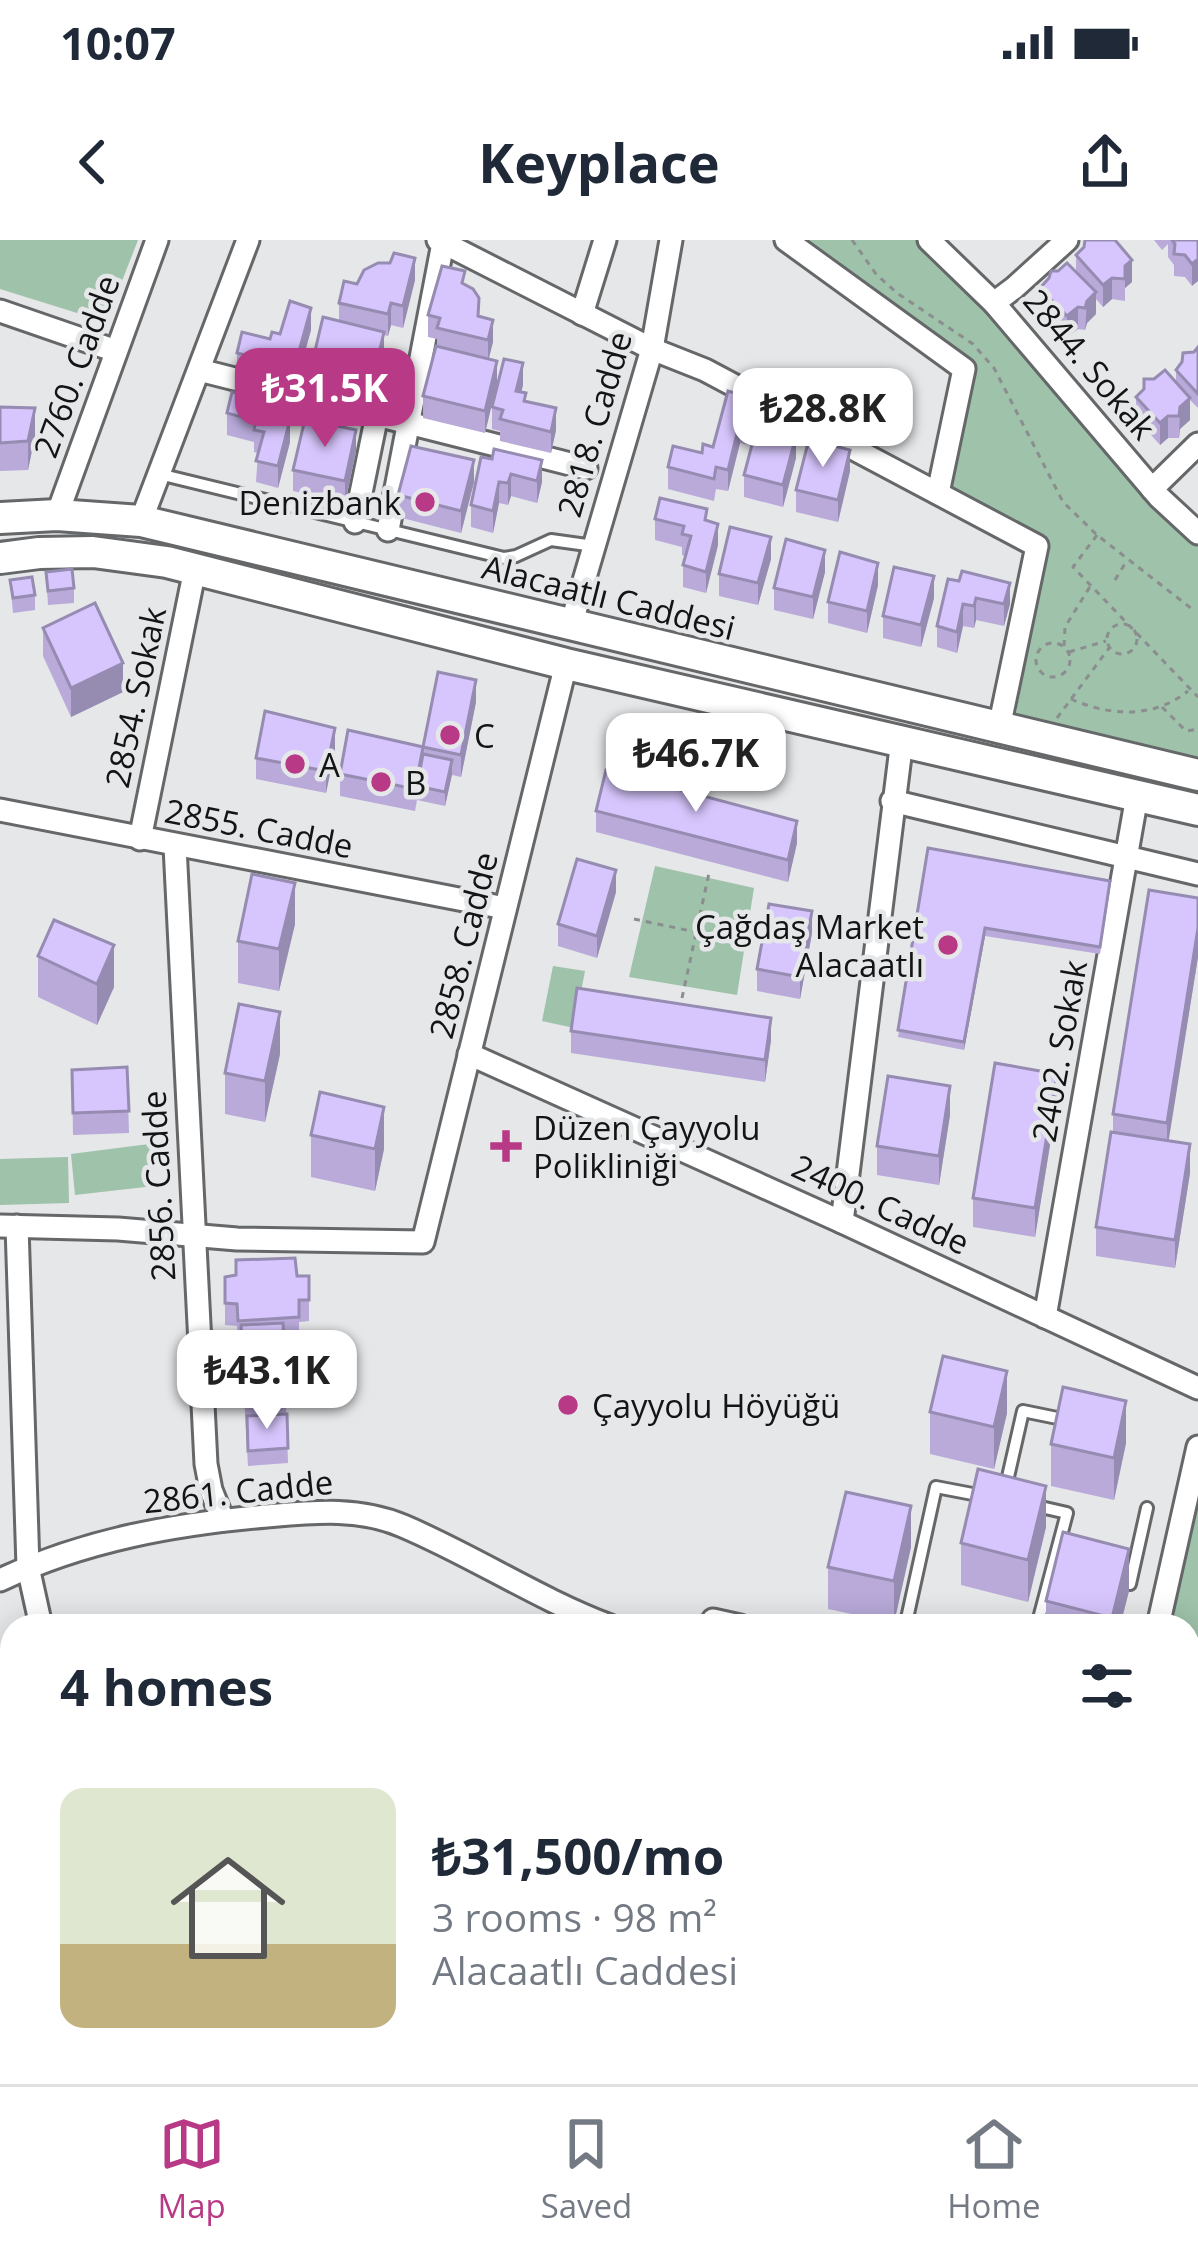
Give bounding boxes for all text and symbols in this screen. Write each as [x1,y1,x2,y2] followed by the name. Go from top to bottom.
[60,12,176,73] text: 10:07
[478,125,720,199] text: Keyplace
[60,129,126,195] icon: back
[1072,129,1138,195] icon: share
[22,269,130,463] street label: 2760. Cadde
[1014,279,1167,449] street label: 2844. Sokak
[546,326,642,522] street label: 2818. Cadde
[227,348,423,450] pin: ₺31.5K
[262,360,388,413] text: ₺31.5K
[725,368,921,470] pin: ₺28.8K
[760,380,886,433] text: ₺28.8K
[238,480,402,525] place label: Denizbank
[412,489,438,515] marker: Denizbank
[478,544,740,650] street label: Alacaatlı Caddesi
[94,602,176,792] street label: 2854. Sokak
[474,713,495,758] place label: C
[598,713,794,815] pin: ₺46.7K
[437,722,463,748] marker: C
[633,725,759,778] text: ₺46.7K
[319,742,340,787] place label: A
[282,751,308,777] marker: A
[405,760,426,805] place label: B
[368,769,394,795] marker: B
[161,788,357,868] street label: 2855. Cadde
[418,847,508,1043] street label: 2858. Cadde
[695,904,924,987] place label: Çağdaş Market Alacaatlı
[935,932,961,958] marker: Çağdaş Market Alacaatlı
[1021,956,1097,1145] street label: 2402. Sokak
[131,1090,185,1282] street label: 2856. Cadde
[533,1105,761,1188] place label: Düzen Çayyolu Polikliniği
[490,1130,522,1162] marker: Düzen Çayyolu Polikliniği
[785,1143,977,1265] street label: 2400. Cadde
[169,1330,365,1432] pin: ₺43.1K
[204,1342,330,1395] text: ₺43.1K
[592,1383,840,1428] place label: Çayyolu Höyüğü
[555,1392,581,1418] marker: Çayyolu Höyüğü
[141,1459,335,1523] street label: 2861. Cadde
[60,1651,273,1721] text: 4 homes
[1074,1653,1140,1719] icon: filters
[432,1820,724,1890] text: ₺31,500/mo
[156,1836,300,1980] icon: home
[432,1890,717,1943] text: 3 rooms · 98 m²
[432,1943,738,1996] text: Alacaatlı Caddesi
[157,2111,226,2228] tab: Map
[541,2111,632,2228] tab: Saved
[947,2111,1041,2228] tab: Home

